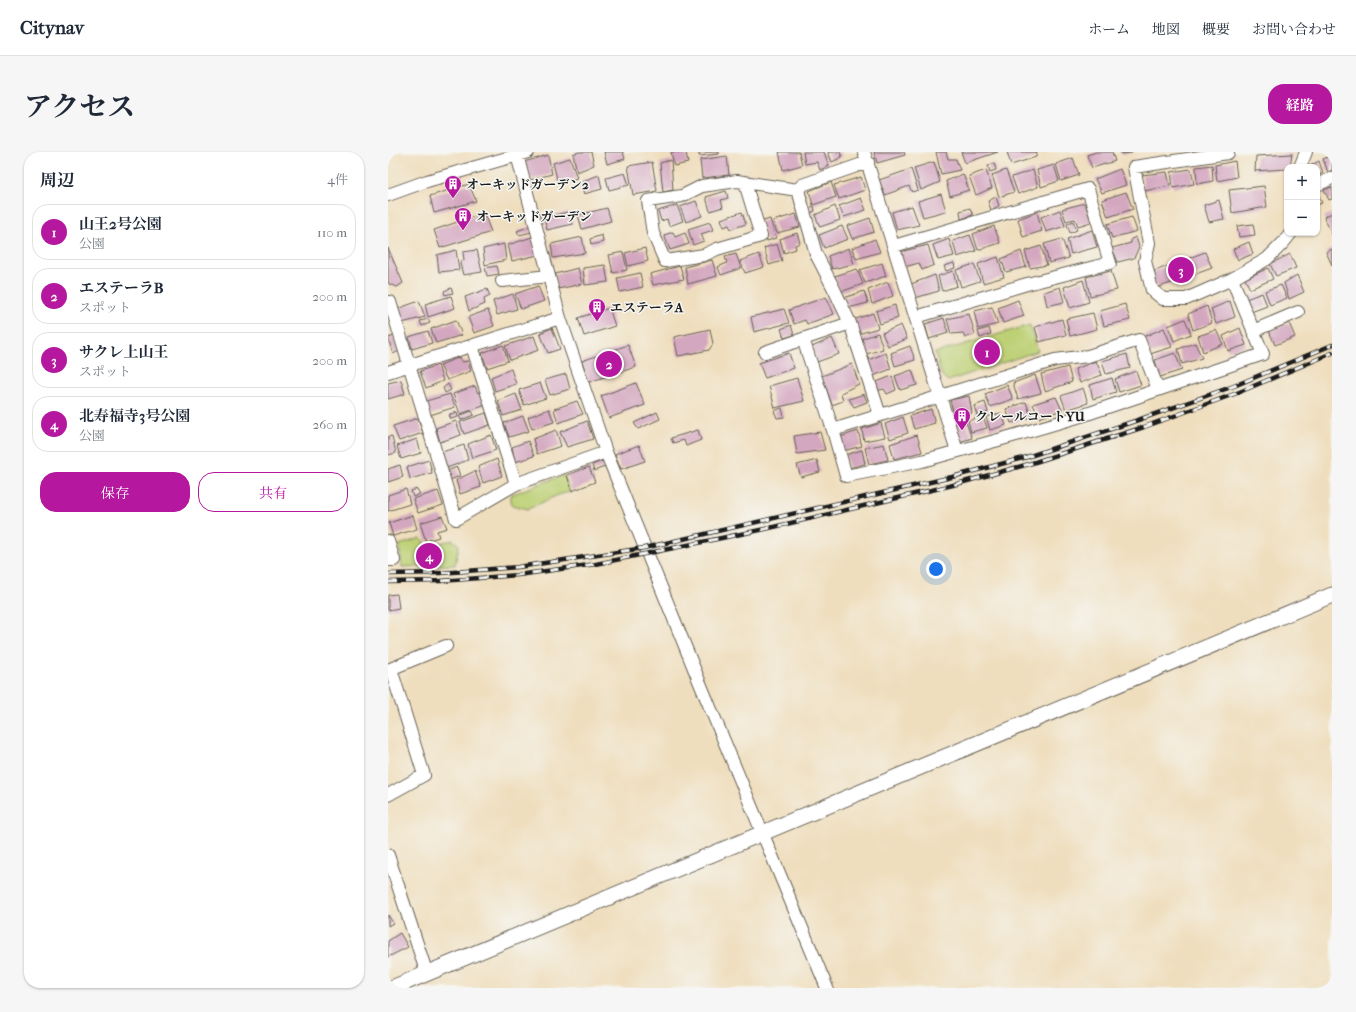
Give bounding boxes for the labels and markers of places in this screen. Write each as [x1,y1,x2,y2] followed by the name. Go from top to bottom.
[443,174,463,199] building icon: オーキッドガーデン2
[466,177,589,192] place label: オーキッドガーデン2
[453,206,473,231] building icon: オーキッドガーデン
[476,209,592,224] place label: オーキッドガーデン
[1168,255,1194,285] pin: 3
[587,297,607,322] building icon: エステーラA
[610,300,684,315] place label: エステーラA
[974,337,1000,367] pin: 1
[596,349,622,379] pin: 2
[952,406,972,431] building icon: クレールコートYU
[975,409,1086,424] place label: クレールコートYU
[416,541,442,571] pin: 4

